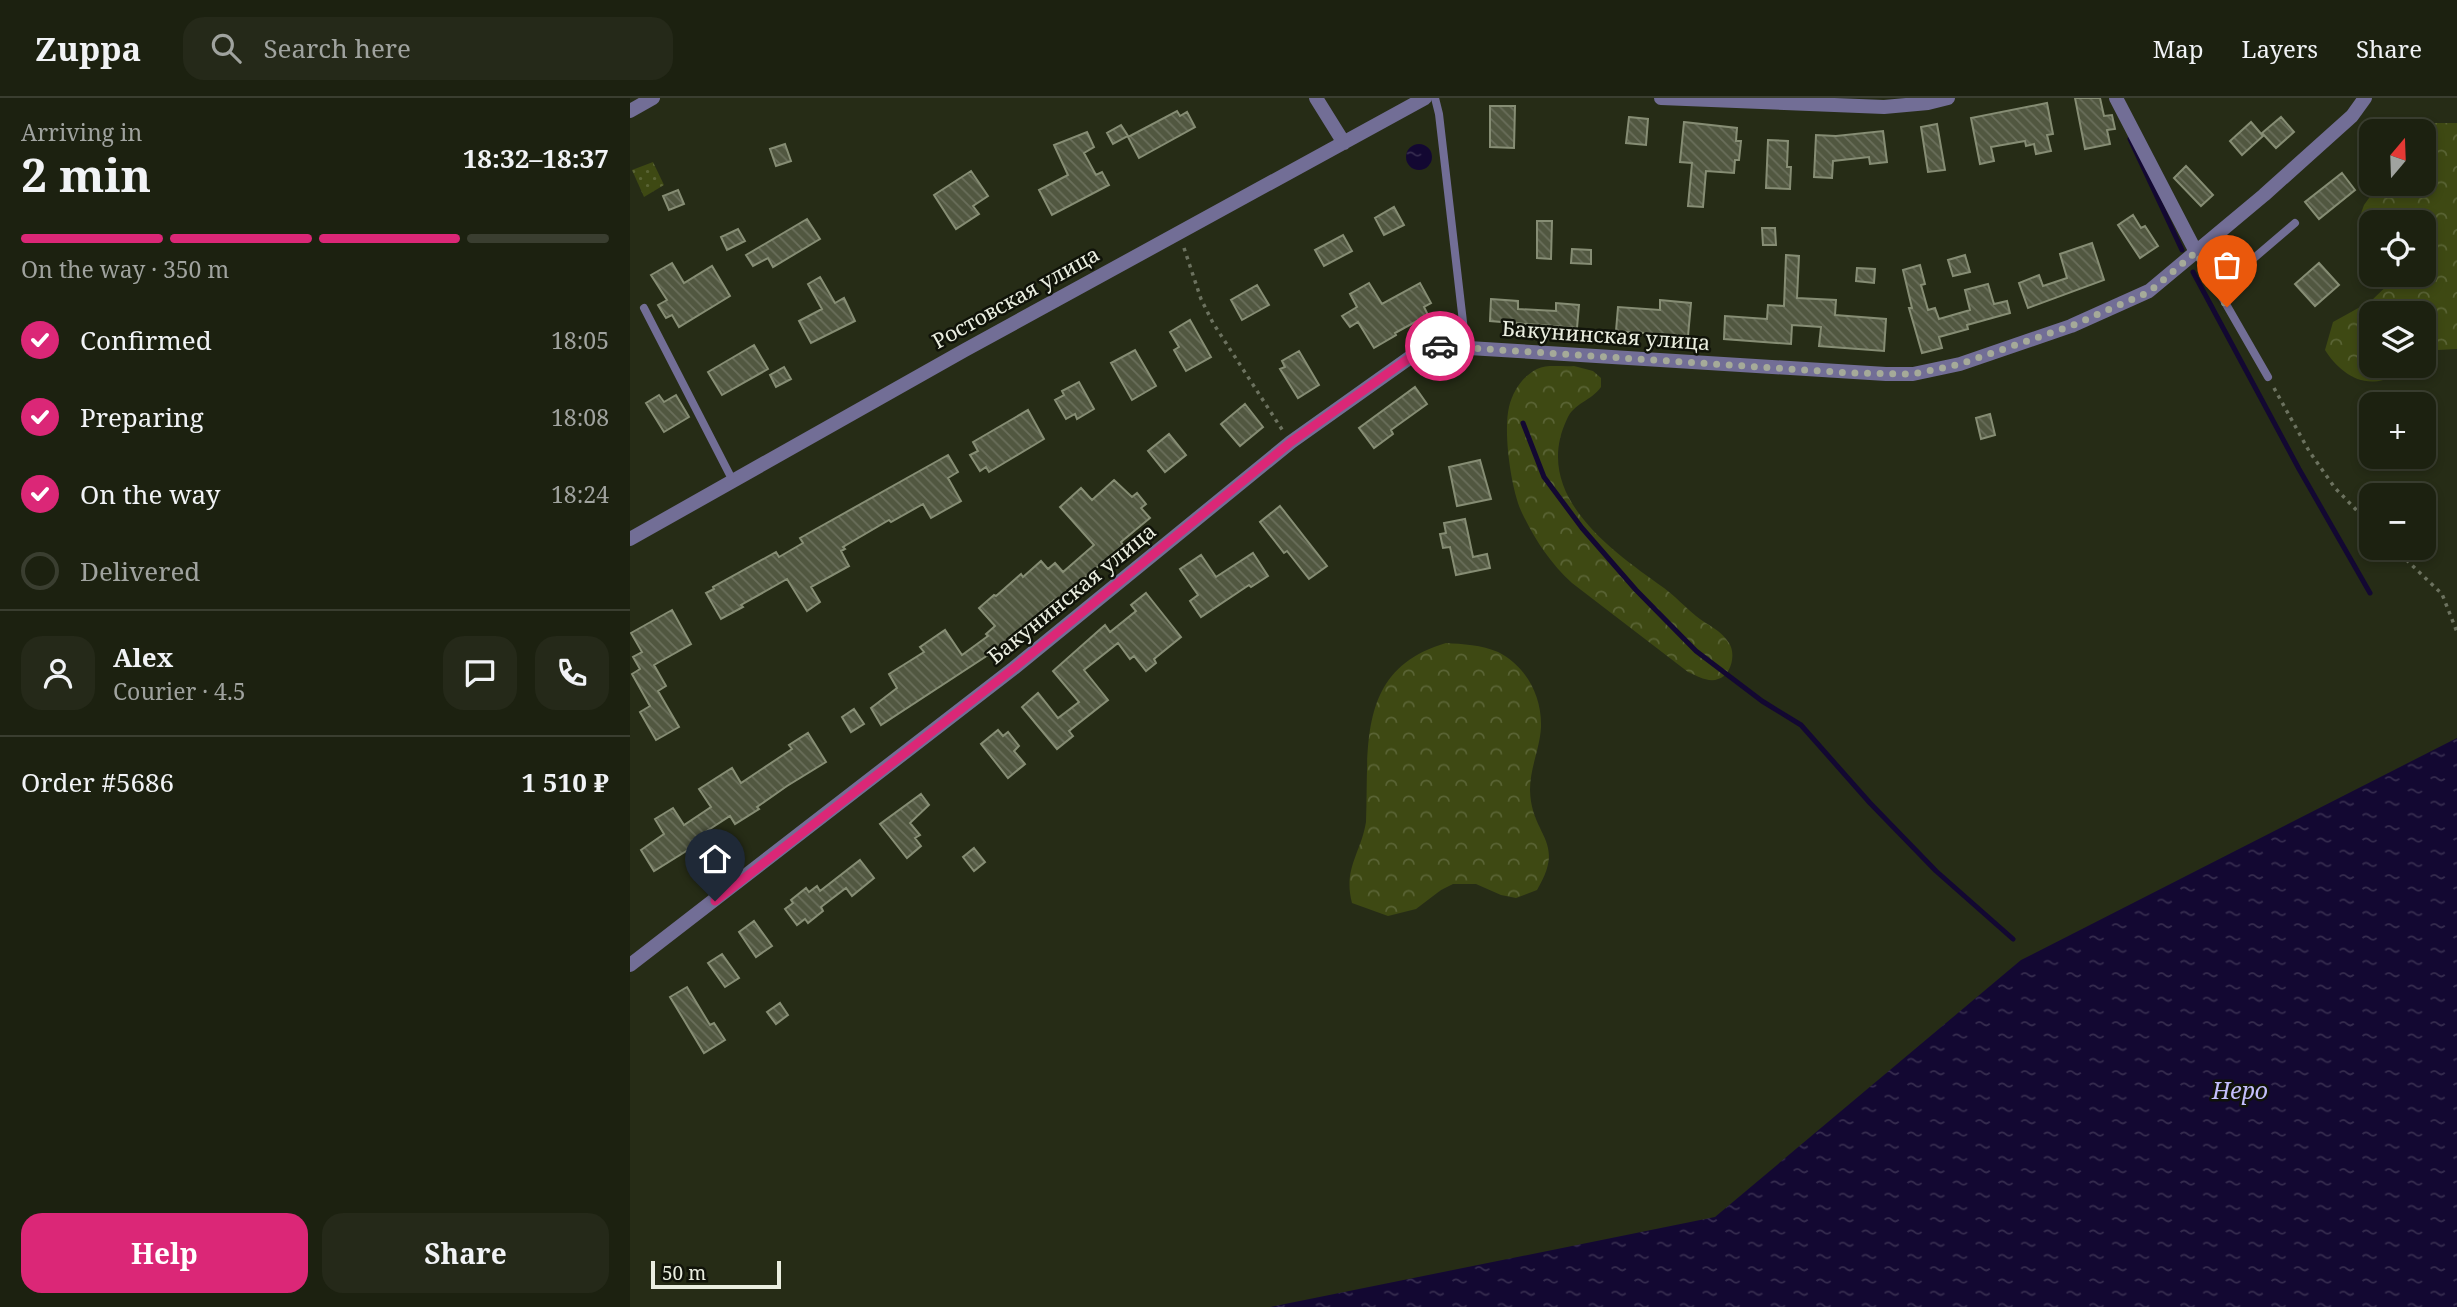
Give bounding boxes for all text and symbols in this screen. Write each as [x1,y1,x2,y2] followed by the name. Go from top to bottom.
[183,17,673,80] search box
[35,26,141,71] text: Zuppa
[207,29,245,67] icon: search
[263,30,411,66] text: Search here
[2153,32,2204,65] text: Map
[2242,32,2318,65] text: Layers
[2356,32,2422,65] text: Share
[21,116,142,148] text: Arriving in
[2359,119,2436,196] north arrow
[2359,119,2436,560] map controls
[463,140,609,176] text: 18:32–18:37
[21,143,151,205] text: 2 min
[2359,210,2436,287] button: locate
[2197,235,2257,307] pin
[927,240,1104,355] street label: Ростовская улица
[2208,246,2246,284] icon: bag
[21,253,229,285] text: On the way · 350 m
[2359,301,2436,378] button: layers
[1405,311,1475,381] courier
[1501,314,1711,356] street label: Бакунинская улица
[21,321,59,359] icon: check
[80,322,212,358] text: Confirmed
[551,324,609,356] text: 18:05
[1421,327,1459,365] icon: car
[2359,392,2436,469] button: +
[21,398,59,436] icon: check
[80,399,204,435] text: Preparing
[551,401,609,433] text: 18:08
[21,475,59,513] icon: check
[80,476,220,512] text: On the way
[551,478,609,510] text: 18:24
[2359,483,2436,560] button: −
[981,517,1161,670] street label: Бакунинская улица
[80,553,200,589] text: Delivered
[21,636,95,710] button: person
[443,636,517,710] button: chat
[535,636,609,710] button: phone
[113,639,173,675] text: Alex
[113,675,246,707] text: Courier · 4.5
[21,764,174,800] text: Order #5686
[521,764,609,800] text: 1 510 ₽
[685,829,745,901] pin
[696,840,734,878] icon: home
[2211,1074,2268,1106] water label: Неро
[21,1213,308,1293] button: Help
[322,1213,609,1293] button: Share
[651,1258,780,1290] scale bar
[662,1260,706,1286] text: 50 m

